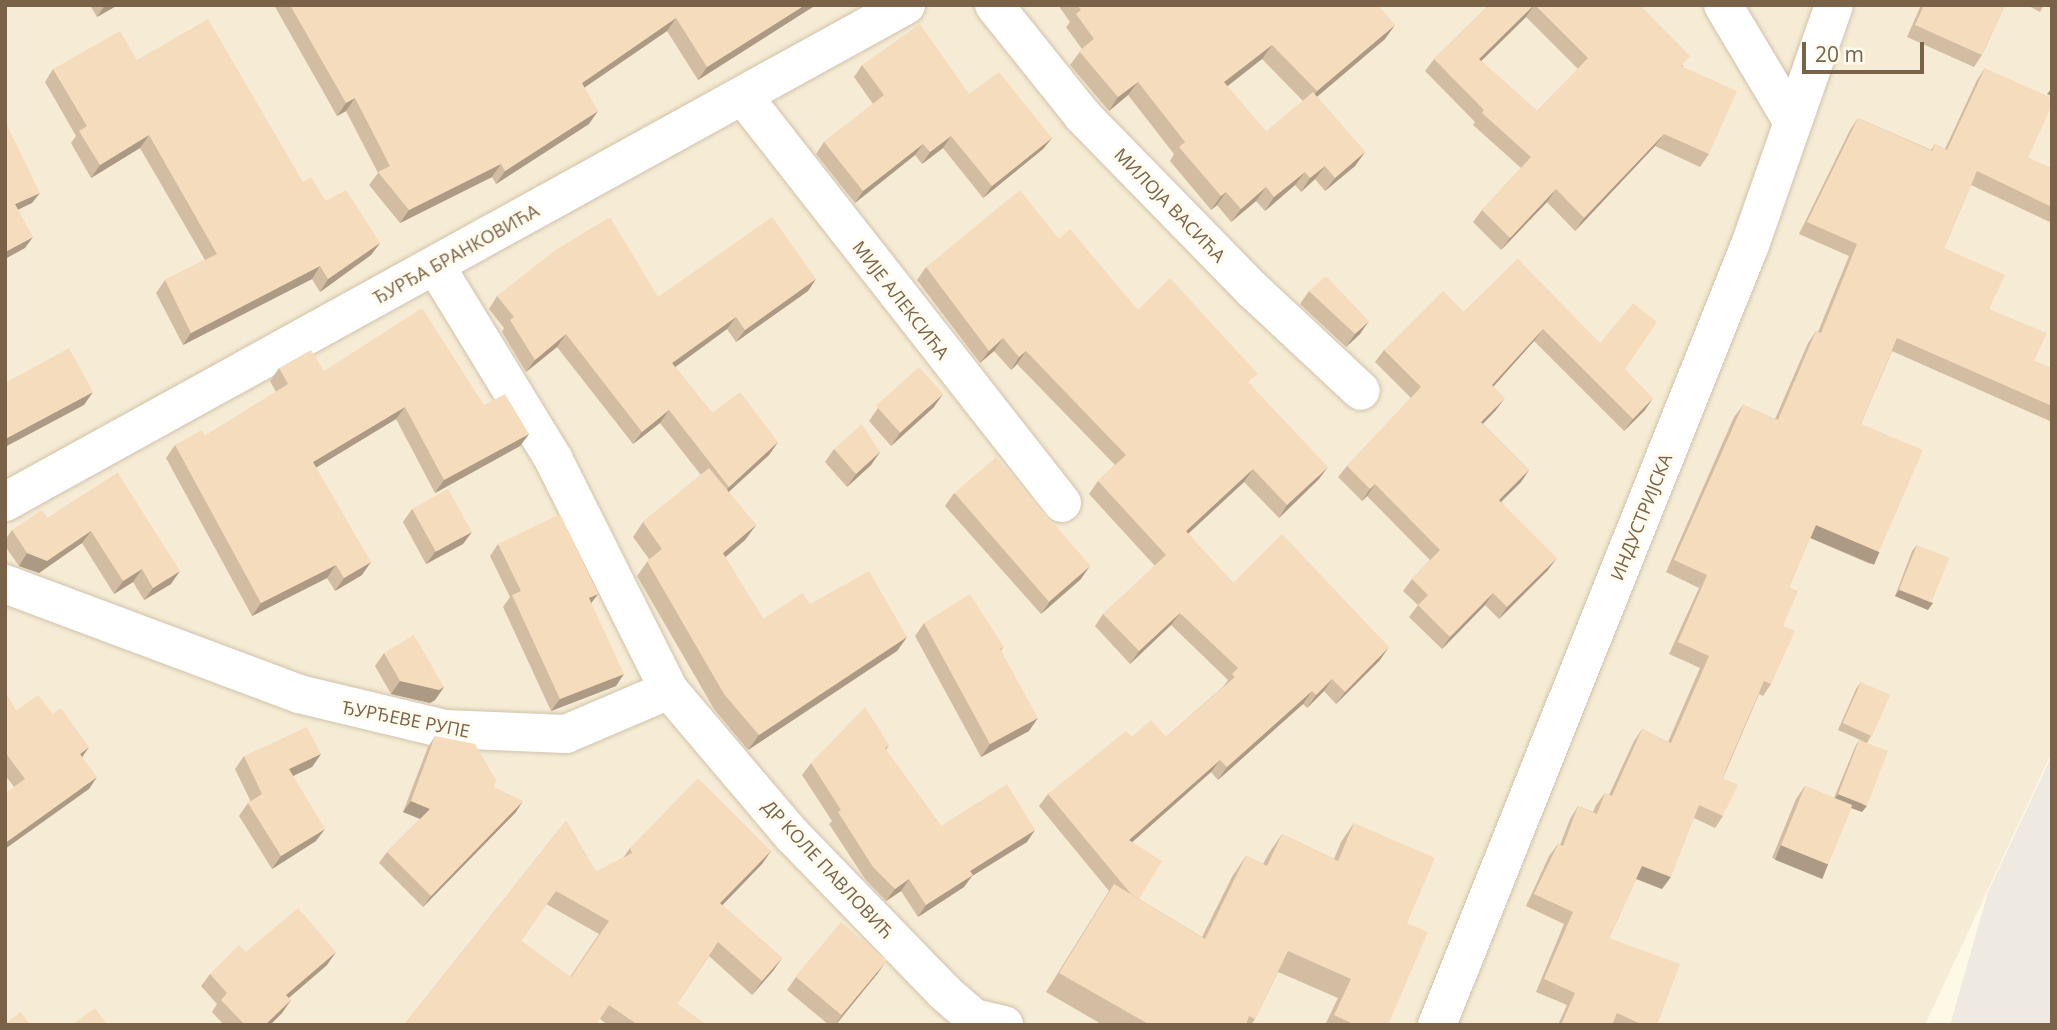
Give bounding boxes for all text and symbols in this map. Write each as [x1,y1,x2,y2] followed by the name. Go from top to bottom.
[1805,28,1927,72] scale bar
[1815,40,1864,68] text: 20 m
[1110,144,1230,266] street label: МИЛОЈА ВАСИЋА
[370,200,542,308] street label: ЂУРЂА БРАНКОВИЋА
[848,237,954,363] street label: МИЈЕ АЛЕКСИЋА
[1606,451,1676,583] street label: ИНДУСТРИЈСКА
[340,696,472,742] street label: ЂУРЂЕВЕ РУПЕ
[758,795,898,943] street label: ДР КОЛЕ ПАВЛОВИЋ

